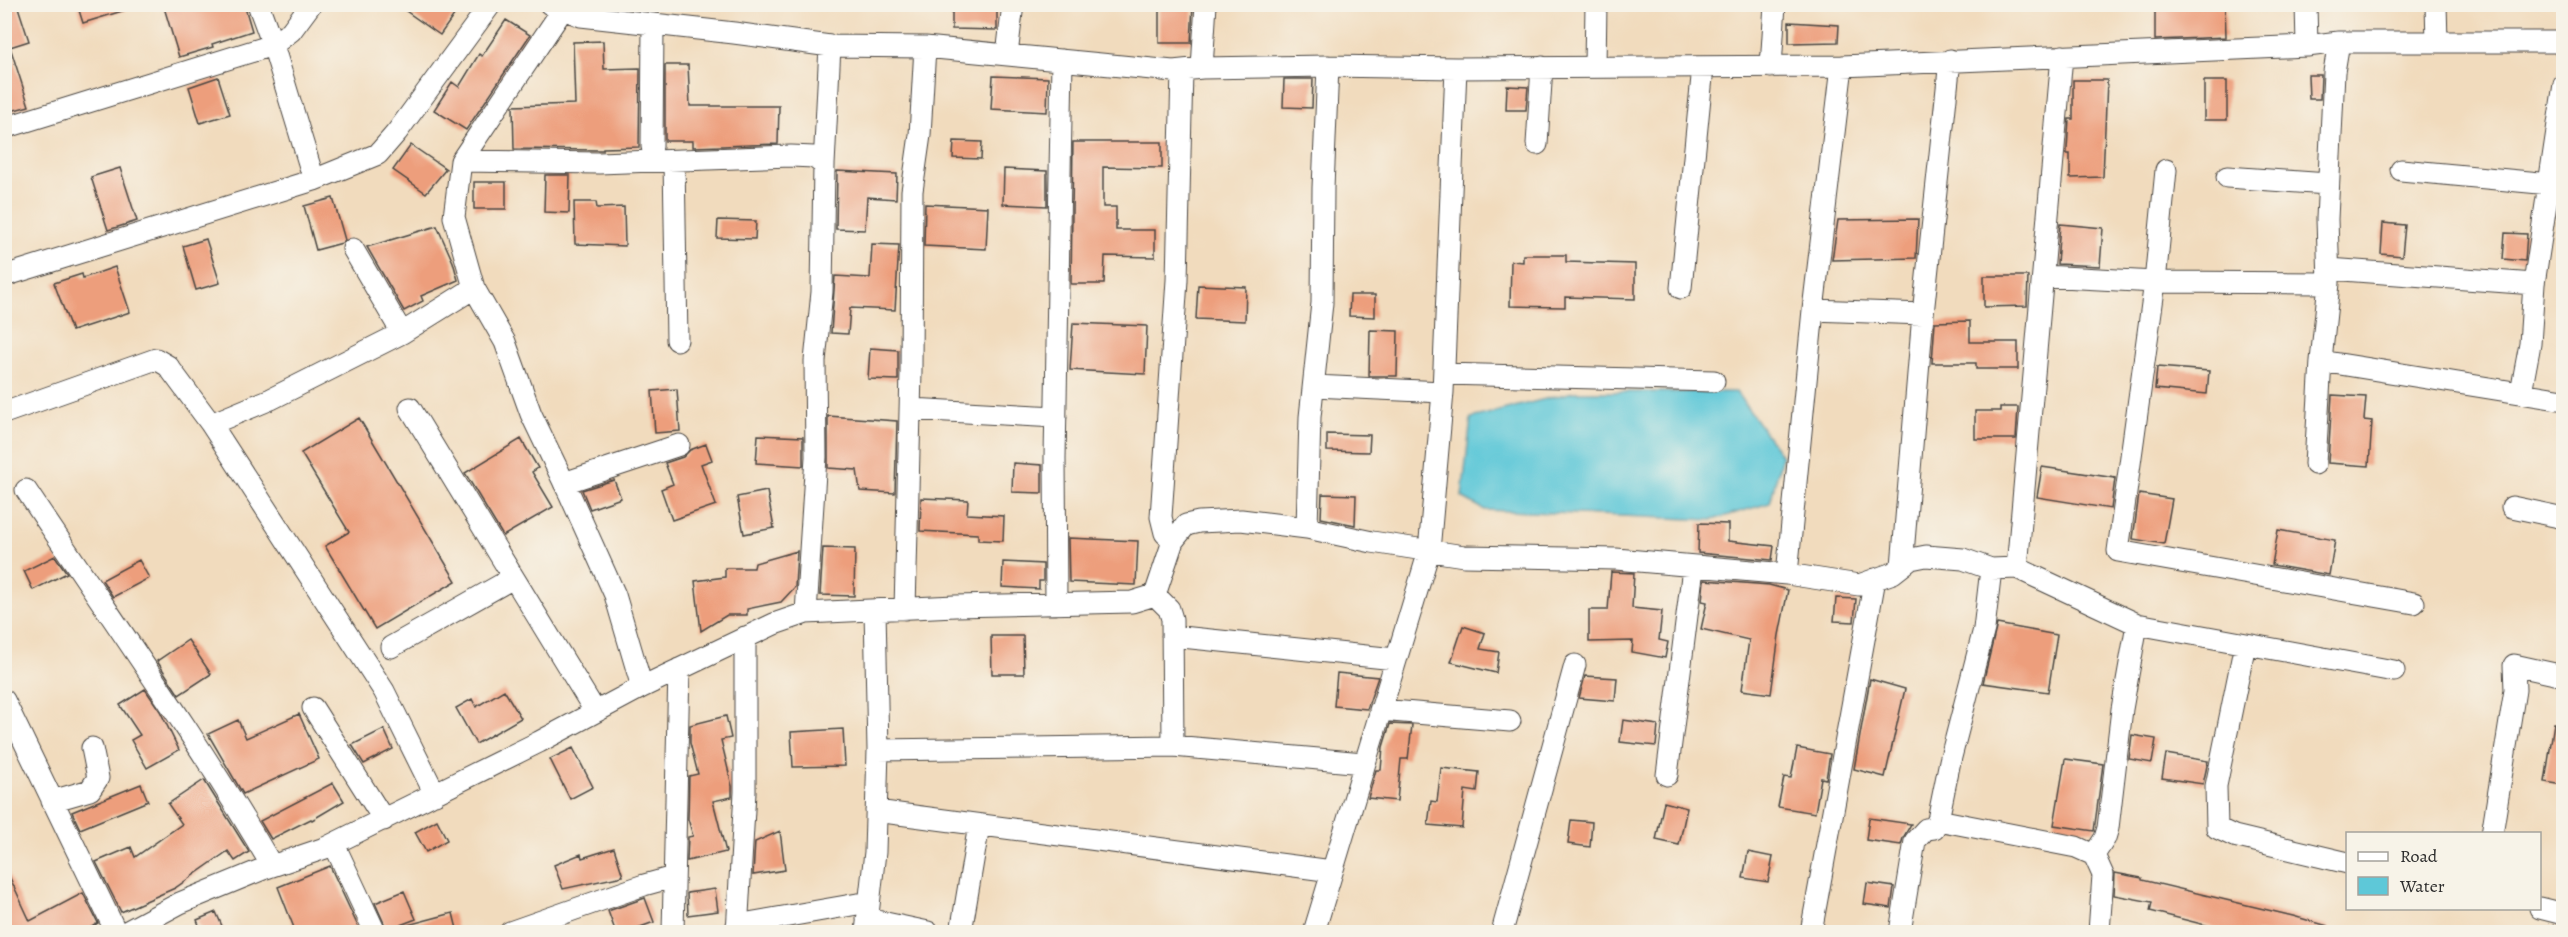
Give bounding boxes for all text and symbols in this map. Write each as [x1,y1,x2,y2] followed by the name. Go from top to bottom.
[2346,832,2541,910] legend
[2400,844,2438,868] text: Road
[2399,874,2445,898] text: Water

